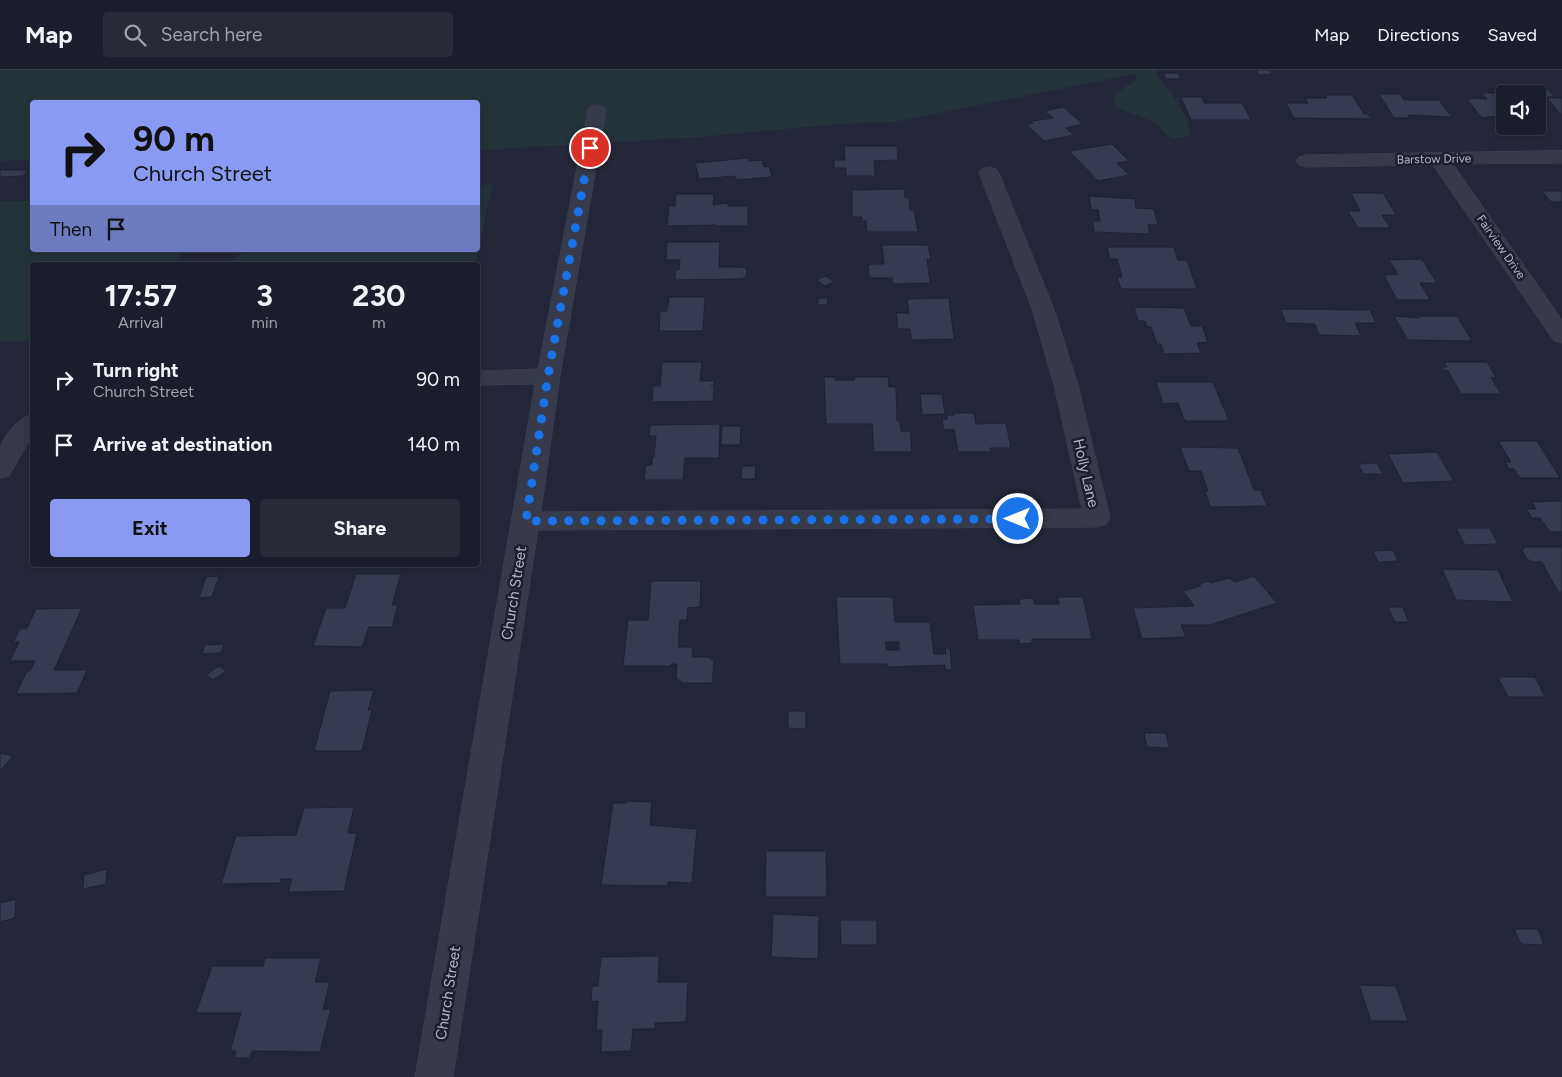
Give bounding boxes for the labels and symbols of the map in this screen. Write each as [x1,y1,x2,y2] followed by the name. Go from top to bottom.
[569,127,611,169] pin
[1397,151,1472,167] street label: Barstow Drive
[1474,212,1528,282] street label: Fairview Drive
[1069,437,1103,509] street label: Holly Lane
[991,492,1043,544] position arrow
[498,544,530,641] street label: Church Street
[432,944,464,1041] street label: Church Street

